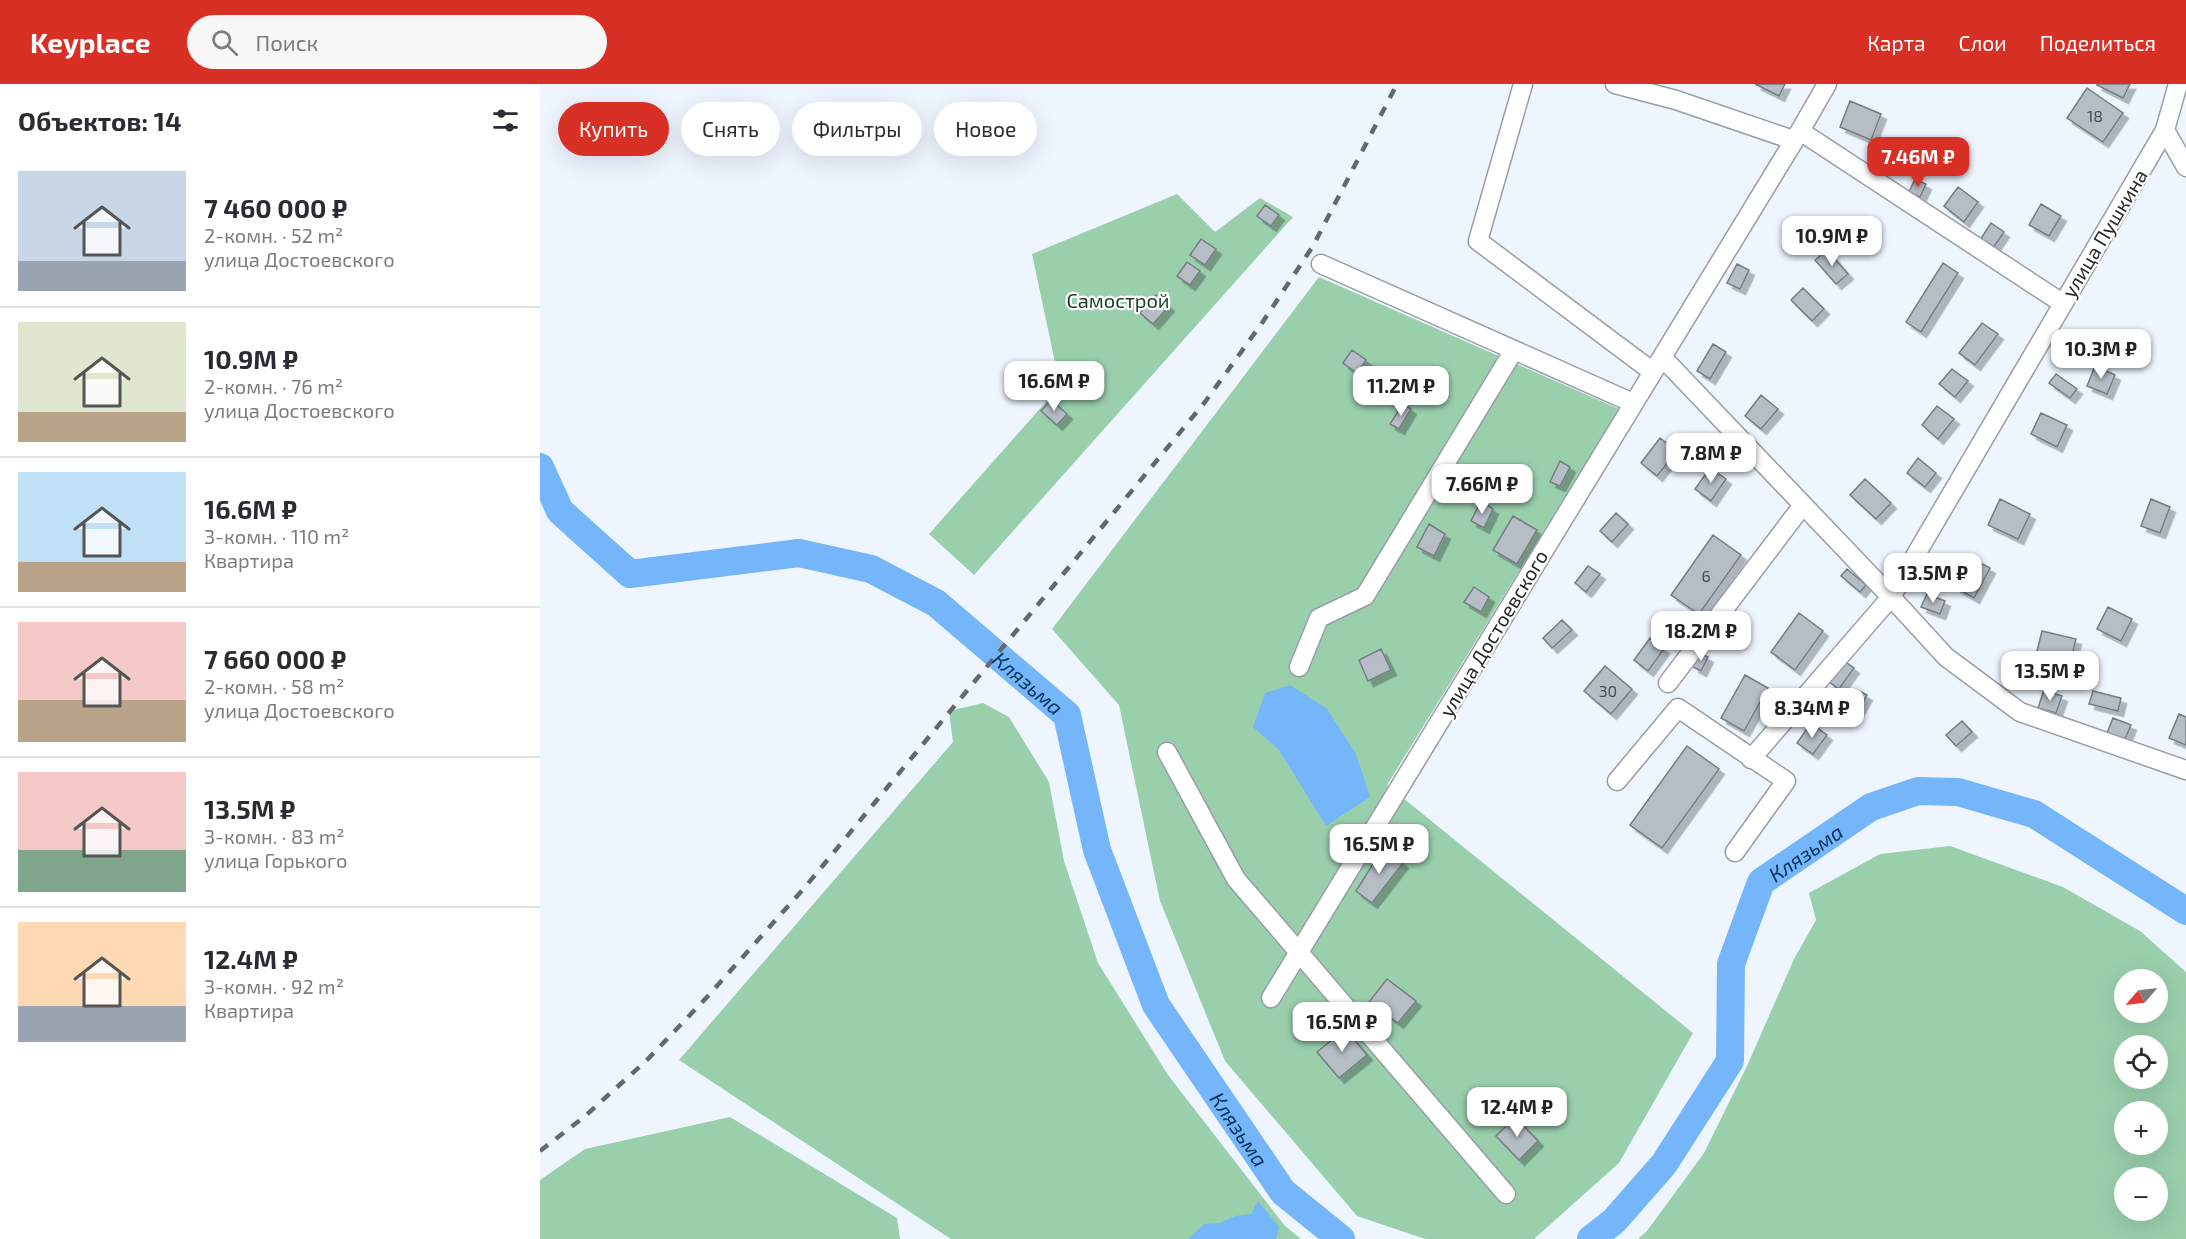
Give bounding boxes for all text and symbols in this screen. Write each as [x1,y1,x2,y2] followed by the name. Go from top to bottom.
[187,15,607,69] search box
[30,25,151,59] text: Keyplace
[208,26,241,59] icon: search
[256,29,318,55] text: Поиск
[1867,30,1926,55] text: Карта
[1959,30,2007,55] text: Слои
[2040,30,2156,55] text: Поделиться
[558,102,669,156] chip: Купить
[681,102,780,156] chip: Снять
[792,102,922,156] chip: Фильтры
[934,102,1037,156] chip: Новое
[489,104,522,137] icon: filters
[18,105,182,136] text: Объектов: 14
[2087,106,2103,125] house number: 18
[1863,137,1973,188] pin: 7.46M ₽
[1881,144,1955,168] text: 7.46M ₽
[2056,164,2153,302] street label: улица Пушкина
[204,192,347,223] text: 7 460 000 ₽
[66,195,138,267] icon: home
[1777,216,1887,267] pin: 10.9M ₽
[204,223,343,247] text: 2-комн. · 52 m²
[1796,223,1868,247] text: 10.9M ₽
[204,247,395,271] text: улица Достоевского
[1066,288,1170,312] park label: Самострой
[2046,329,2156,380] pin: 10.3M ₽
[2065,336,2137,360] text: 10.3M ₽
[204,343,298,374] text: 10.9M ₽
[66,346,138,418] icon: home
[999,361,1109,412] pin: 16.6M ₽
[1346,366,1456,417] pin: 11.2M ₽
[1018,368,1090,392] text: 16.6M ₽
[1367,373,1435,397] text: 11.2M ₽
[204,374,343,398] text: 2-комн. · 76 m²
[204,398,395,422] text: улица Достоевского
[1662,433,1760,484] pin: 7.8M ₽
[1680,440,1742,464] text: 7.8M ₽
[1427,464,1537,515] pin: 7.66M ₽
[1446,471,1518,495] text: 7.66M ₽
[204,493,297,524] text: 16.6M ₽
[66,496,138,568] icon: home
[204,524,349,548] text: 3-комн. · 110 m²
[1434,545,1553,721] street label: улица Достоевского
[204,548,294,572] text: Квартира
[1878,553,1988,604] pin: 13.5M ₽
[1898,560,1968,584] text: 13.5M ₽
[1701,566,1711,585] house number: 6
[1646,611,1756,662] pin: 18.2M ₽
[1665,618,1737,642] text: 18.2M ₽
[204,643,346,674] text: 7 660 000 ₽
[989,645,1069,719] water label: Клязьма
[66,646,138,718] icon: home
[1995,651,2105,702] pin: 13.5M ₽
[2015,658,2085,682] text: 13.5M ₽
[204,674,344,698] text: 2-комн. · 58 m²
[1599,681,1617,700] house number: 30
[1757,688,1867,739] pin: 8.34M ₽
[1774,695,1850,719] text: 8.34M ₽
[204,698,395,722] text: улица Достоевского
[204,793,295,824] text: 13.5M ₽
[66,796,138,868] icon: home
[1763,818,1847,886] water label: Клязьма
[204,824,345,848] text: 3-комн. · 83 m²
[1324,824,1434,875] pin: 16.5M ₽
[1344,831,1414,855] text: 16.5M ₽
[204,848,347,872] text: улица Горького
[204,943,298,974] text: 12.4M ₽
[66,946,138,1018] icon: home
[2114,969,2168,1023] north arrow
[2114,969,2168,1221] map controls
[204,974,344,998] text: 3-комн. · 92 m²
[204,998,294,1022] text: Квартира
[1287,1002,1397,1053] pin: 16.5M ₽
[1307,1009,1377,1033] text: 16.5M ₽
[2114,1035,2168,1089] button: locate
[1206,1087,1274,1171] water label: Клязьма
[1462,1087,1572,1138] pin: 12.4M ₽
[1481,1094,1553,1118] text: 12.4M ₽
[2114,1101,2168,1155] button: +
[2114,1167,2168,1221] button: −

